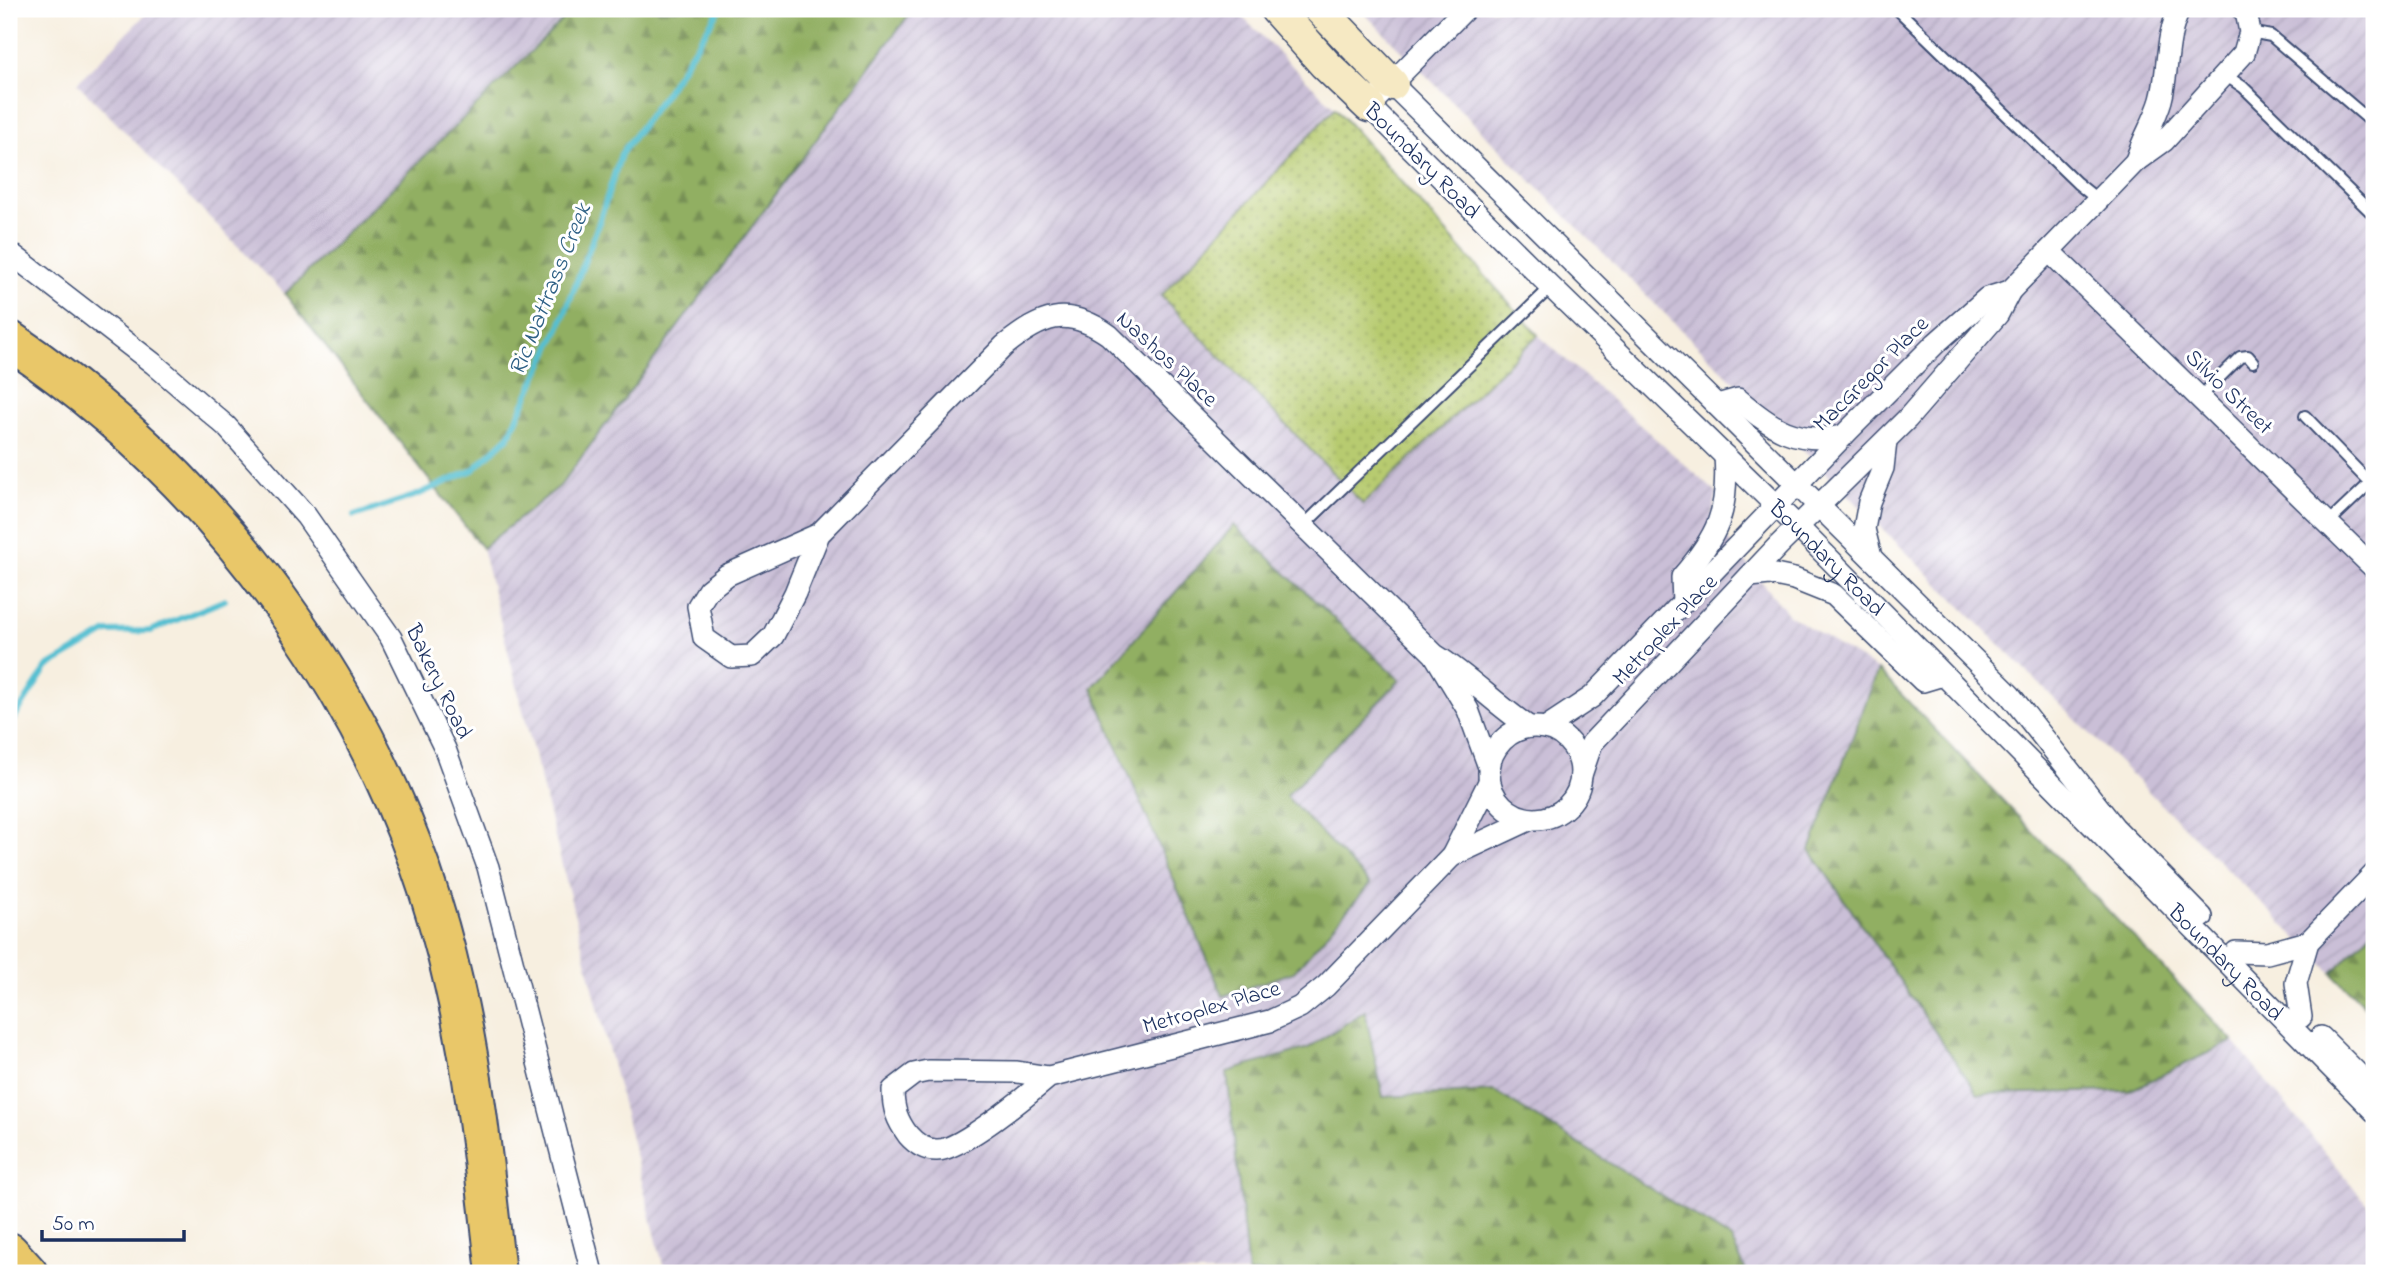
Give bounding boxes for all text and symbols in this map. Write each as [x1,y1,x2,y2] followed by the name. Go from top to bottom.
[1353,95,1487,229] street label: Boundary Road
[501,197,602,381] water label: Ric Nattrass Creek
[1108,304,1225,416] street label: Nashos Place
[1806,309,1939,441] street label: MacGregor Place
[2177,342,2280,444] street label: Silvio Street
[1760,493,1892,625] street label: Boundary Road
[1605,567,1727,694] street label: Metroplex Place
[394,618,480,746] street label: Bakery Road
[2159,897,2290,1029] street label: Boundary Road
[1139,973,1285,1044] street label: Metroplex Place
[42,1198,184,1242] scale bar
[52,1210,95,1240] text: 50 m

